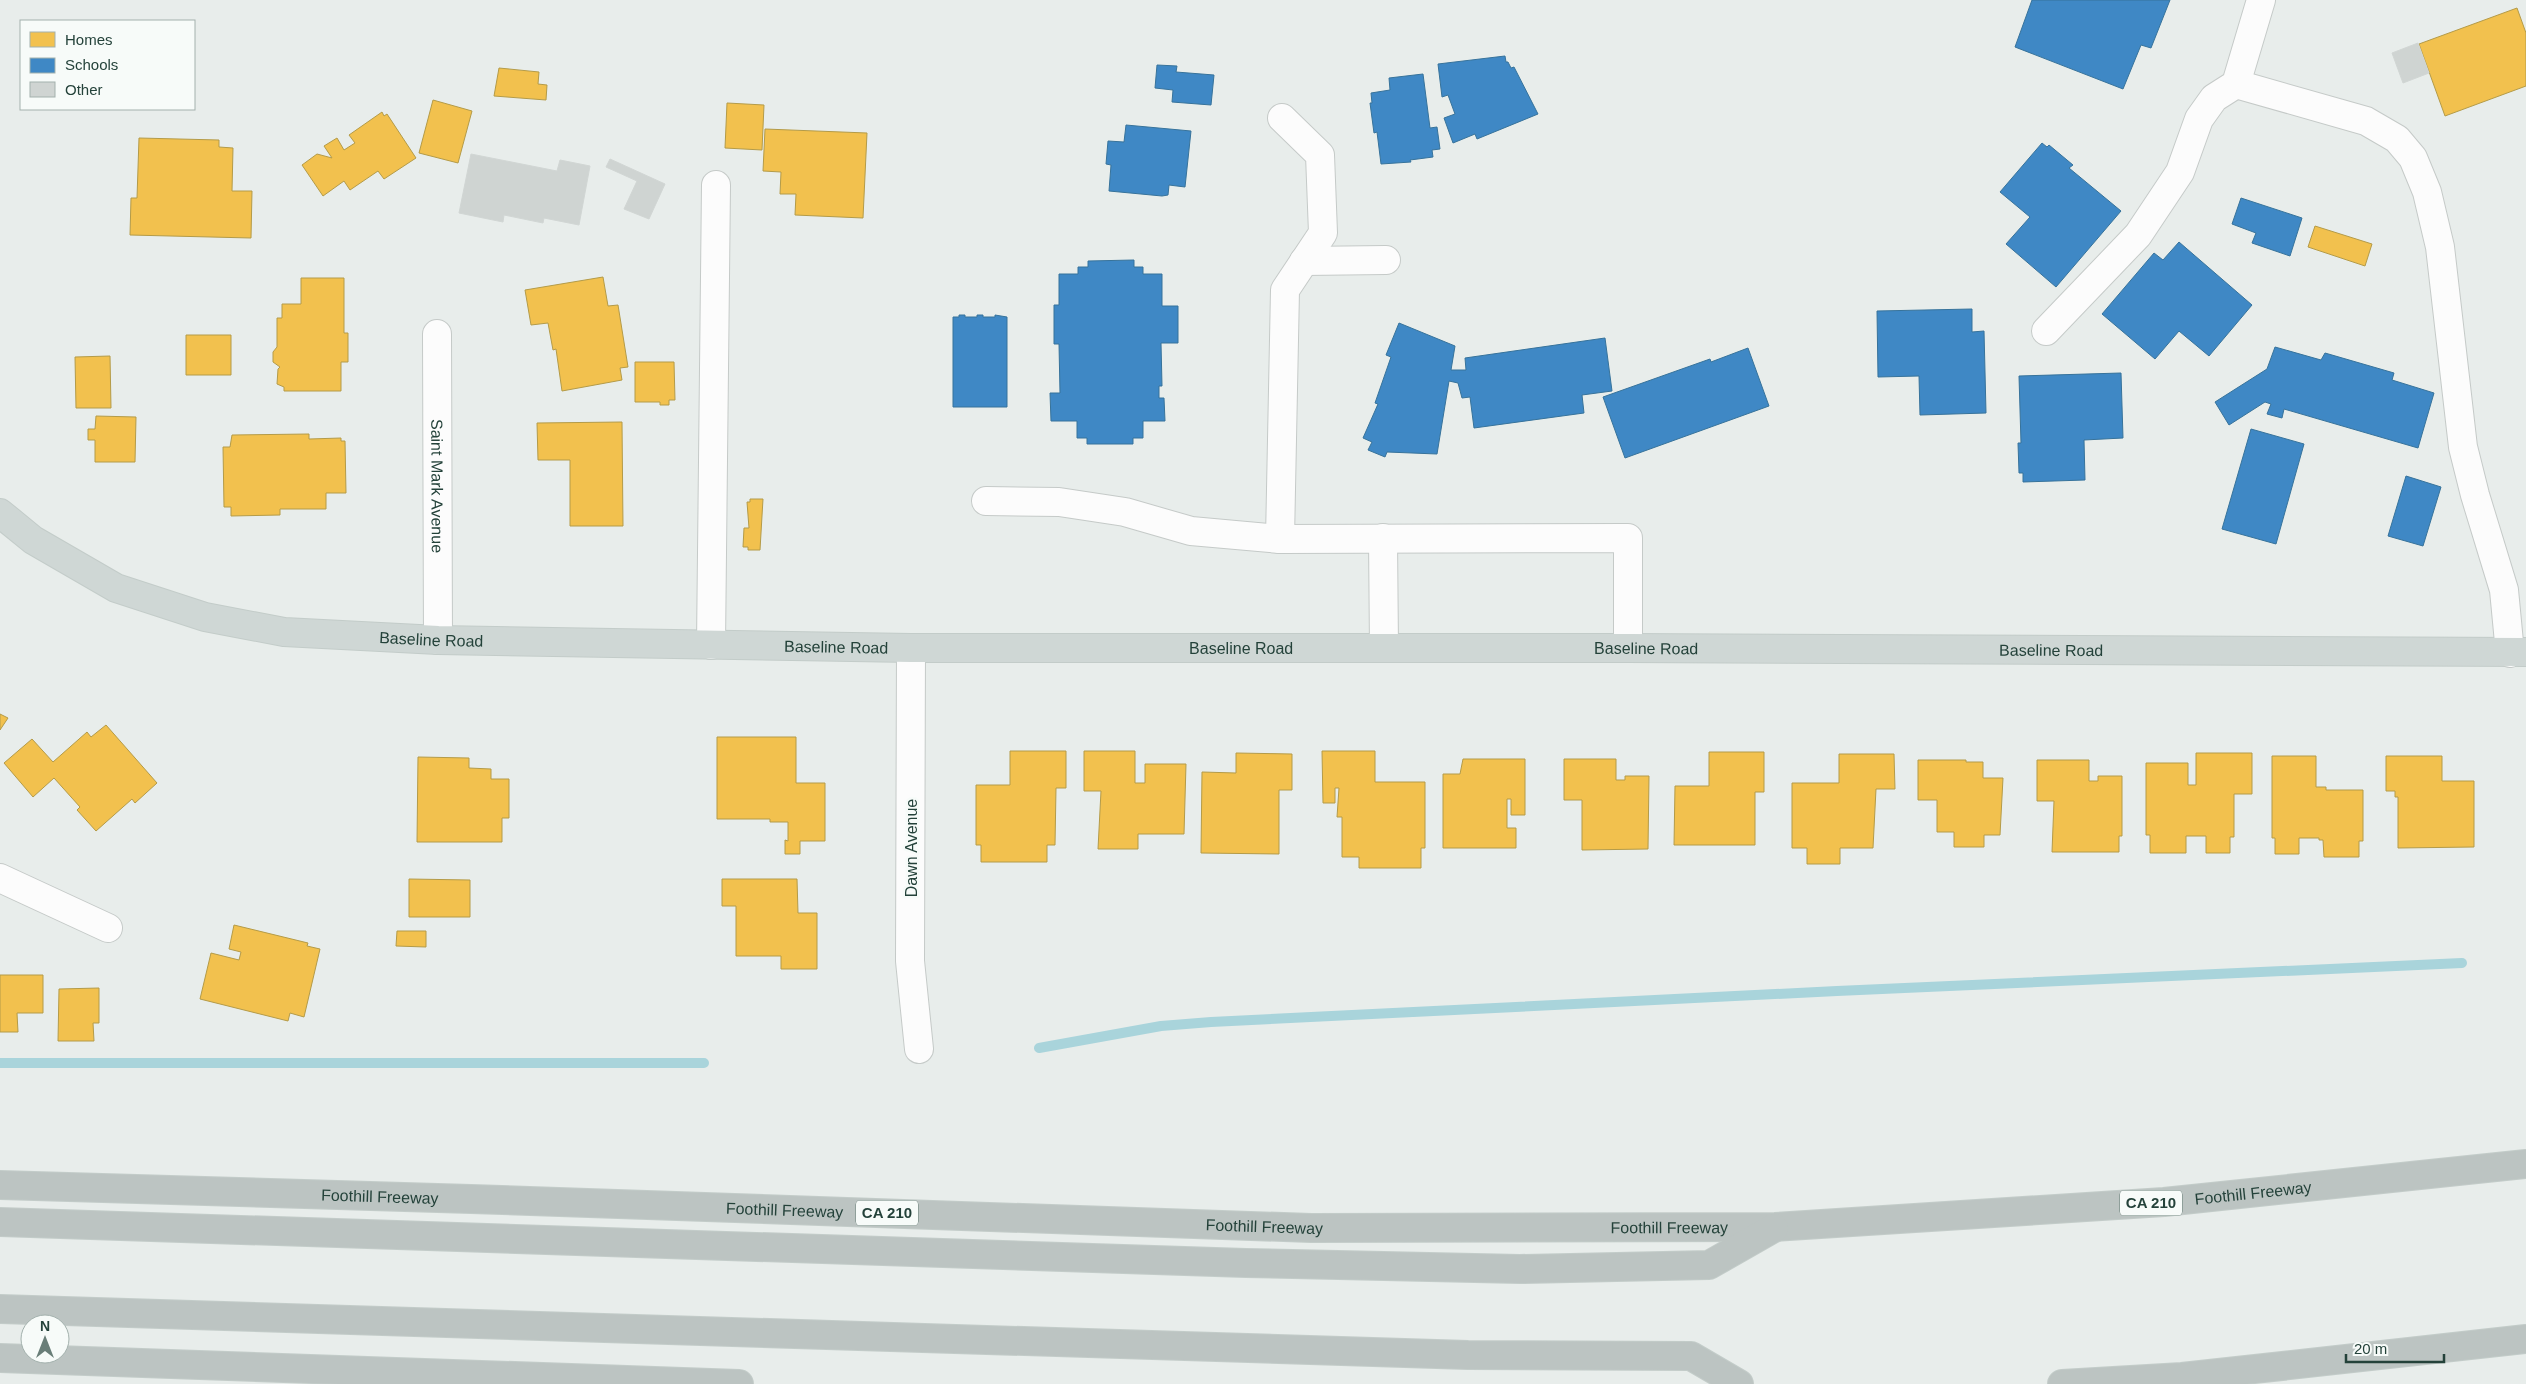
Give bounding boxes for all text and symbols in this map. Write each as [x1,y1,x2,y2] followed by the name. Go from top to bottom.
[20,20,195,110] legend
[65,31,113,48] text: Homes
[65,56,118,73] text: Schools
[65,81,103,98] text: Other
[428,419,446,553] street label: Saint Mark Avenue
[379,629,483,650] street label: Baseline Road
[784,638,888,657] street label: Baseline Road
[1189,640,1293,657] street label: Baseline Road
[1594,640,1698,657] street label: Baseline Road
[1999,642,2103,659] street label: Baseline Road
[903,799,920,897] street label: Dawn Avenue
[2194,1179,2312,1208] street label: Foothill Freeway
[321,1187,439,1207] street label: Foothill Freeway
[2120,1190,2182,1216] road number: CA 210
[726,1200,844,1221] street label: Foothill Freeway
[856,1200,918,1226] road number: CA 210
[1205,1216,1323,1237] street label: Foothill Freeway
[1611,1219,1728,1236] street label: Foothill Freeway
[20,1314,70,1364] north arrow
[40,1318,50,1334] text: N
[2346,1332,2444,1364] scale bar
[2354,1340,2387,1357] text: 20 m

